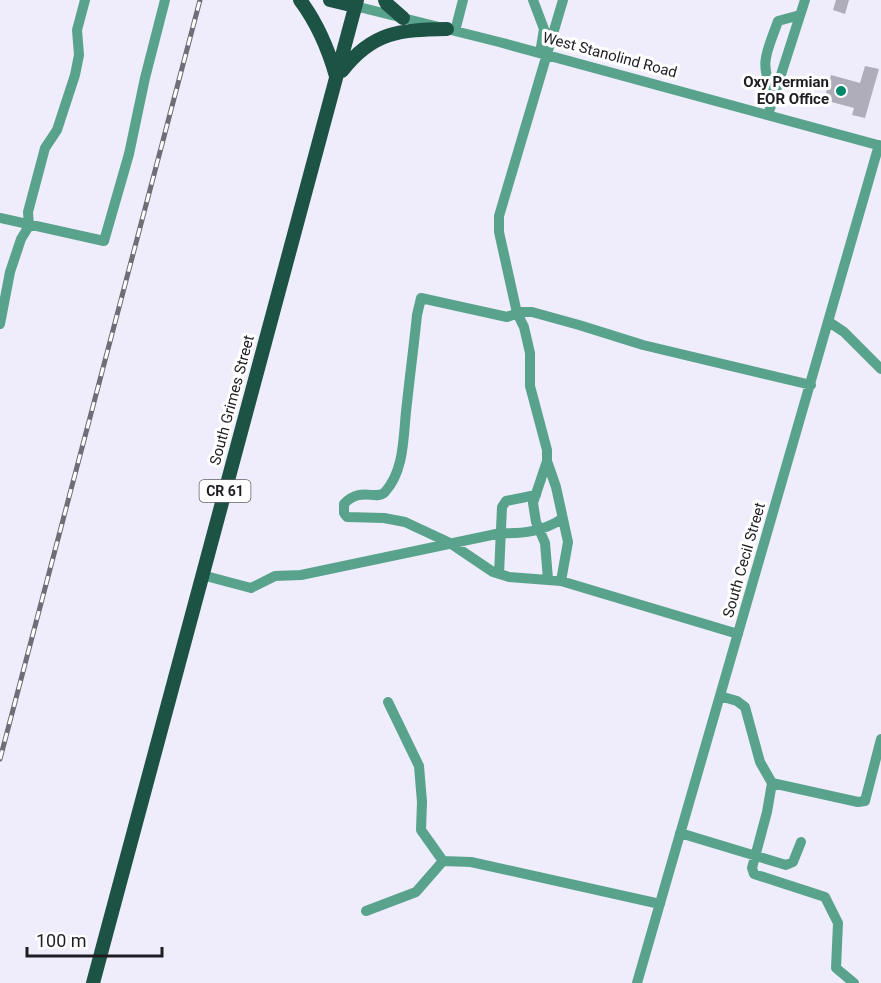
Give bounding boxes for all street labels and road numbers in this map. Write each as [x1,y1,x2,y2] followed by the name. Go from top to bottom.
[541,28,679,82] street label: West Stanolind Road
[206,333,258,467] street label: South Grimes Street
[200,480,250,502] road number: CR 61
[719,500,769,620] street label: South Cecil Street

